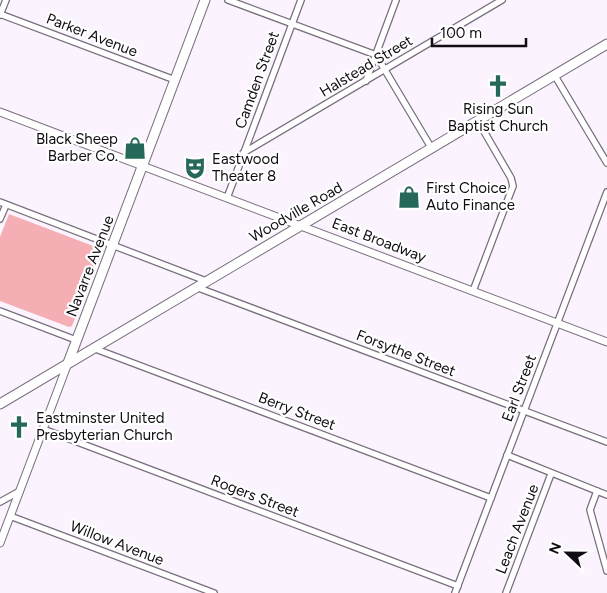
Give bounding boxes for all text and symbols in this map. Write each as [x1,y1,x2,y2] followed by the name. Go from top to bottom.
[44,9,140,61] street label: Parker Avenue
[432,15,526,47] scale bar
[440,24,482,42] text: 100 m
[231,29,283,131] street label: Camden Street
[316,31,416,101] street label: Halstead Street
[485,73,511,99] church icon: Rising Sun Baptist Church
[448,100,548,135] place label: Rising Sun Baptist Church
[36,130,118,165] place label: Black Sheep Barber Co.
[122,135,148,161] shop icon: Black Sheep Barber Co.
[212,150,279,185] place label: Eastwood Theater 8
[182,155,208,181] theatre icon: Eastwood Theater 8
[246,178,346,246] street label: Woodville Road
[426,179,515,214] place label: First Choice Auto Finance
[396,184,422,210] shop icon: First Choice Auto Finance
[62,213,118,319] street label: Navarre Avenue
[329,214,429,266] street label: East Broadway
[354,326,458,380] street label: Forsythe Street
[498,352,540,424] street label: Earl Street
[256,388,338,434] street label: Berry Street
[36,409,173,444] place label: Eastminster United Presbyterian Church
[6,414,32,440] church icon: Eastminster United Presbyterian Church
[208,471,302,521] street label: Rogers Street
[492,482,542,576] street label: Leach Avenue
[67,517,167,569] street label: Willow Avenue
[542,528,592,578] north arrow
[546,540,565,557] text: N

